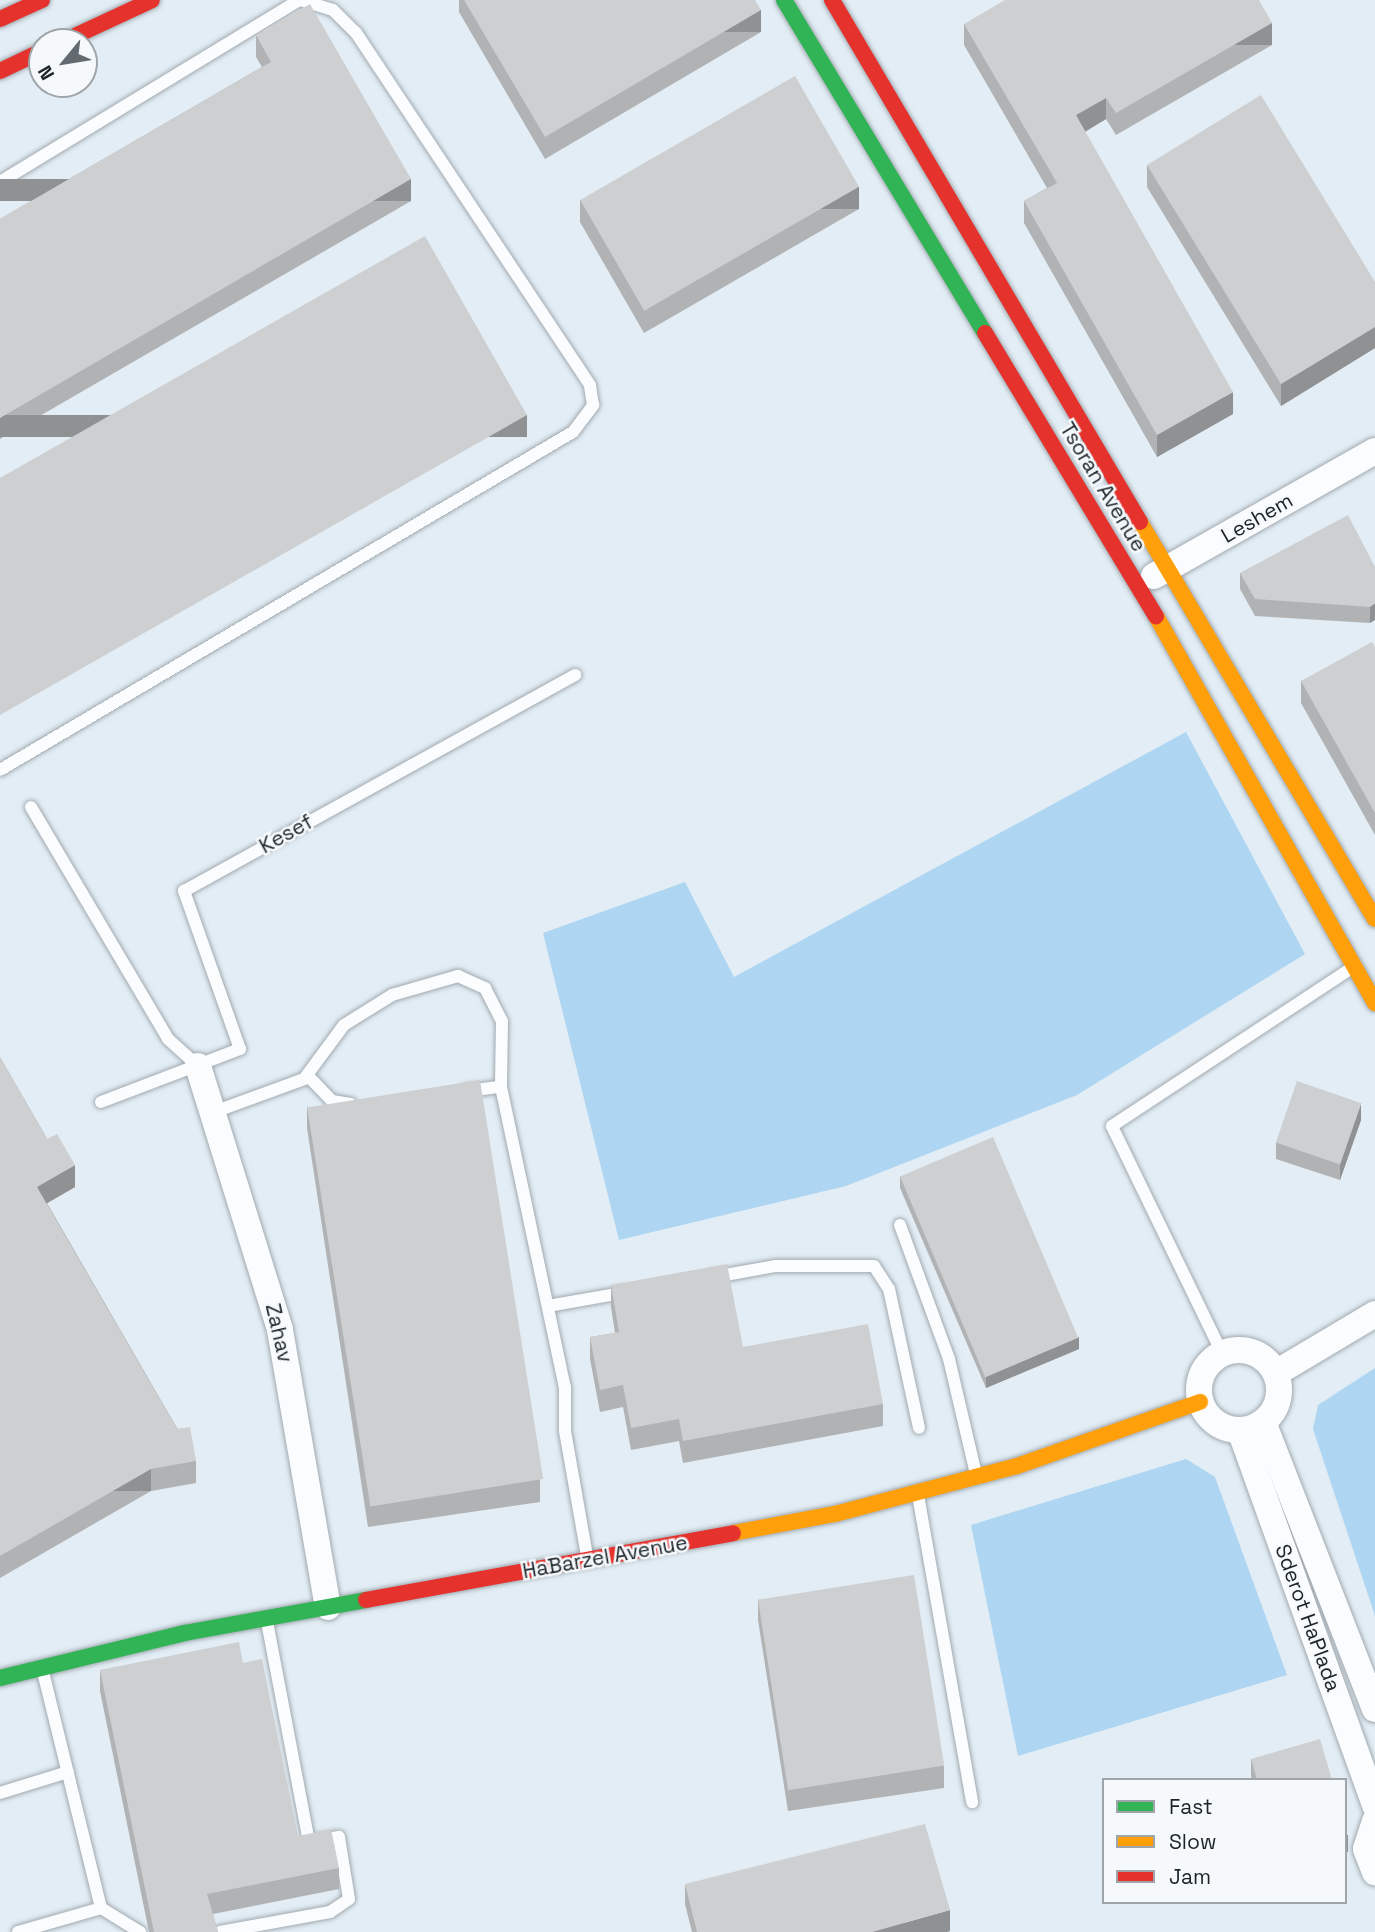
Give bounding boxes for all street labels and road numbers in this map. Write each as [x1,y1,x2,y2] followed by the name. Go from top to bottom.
[1054,418,1152,556] street label: Tsoran Avenue
[1217,488,1297,548] street label: Leshem
[255,809,317,859] street label: Kesef
[260,1301,298,1365] street label: Zahav
[520,1530,690,1584] street label: HaBarzel Avenue
[1270,1541,1346,1695] street label: Sderot HaPlada

